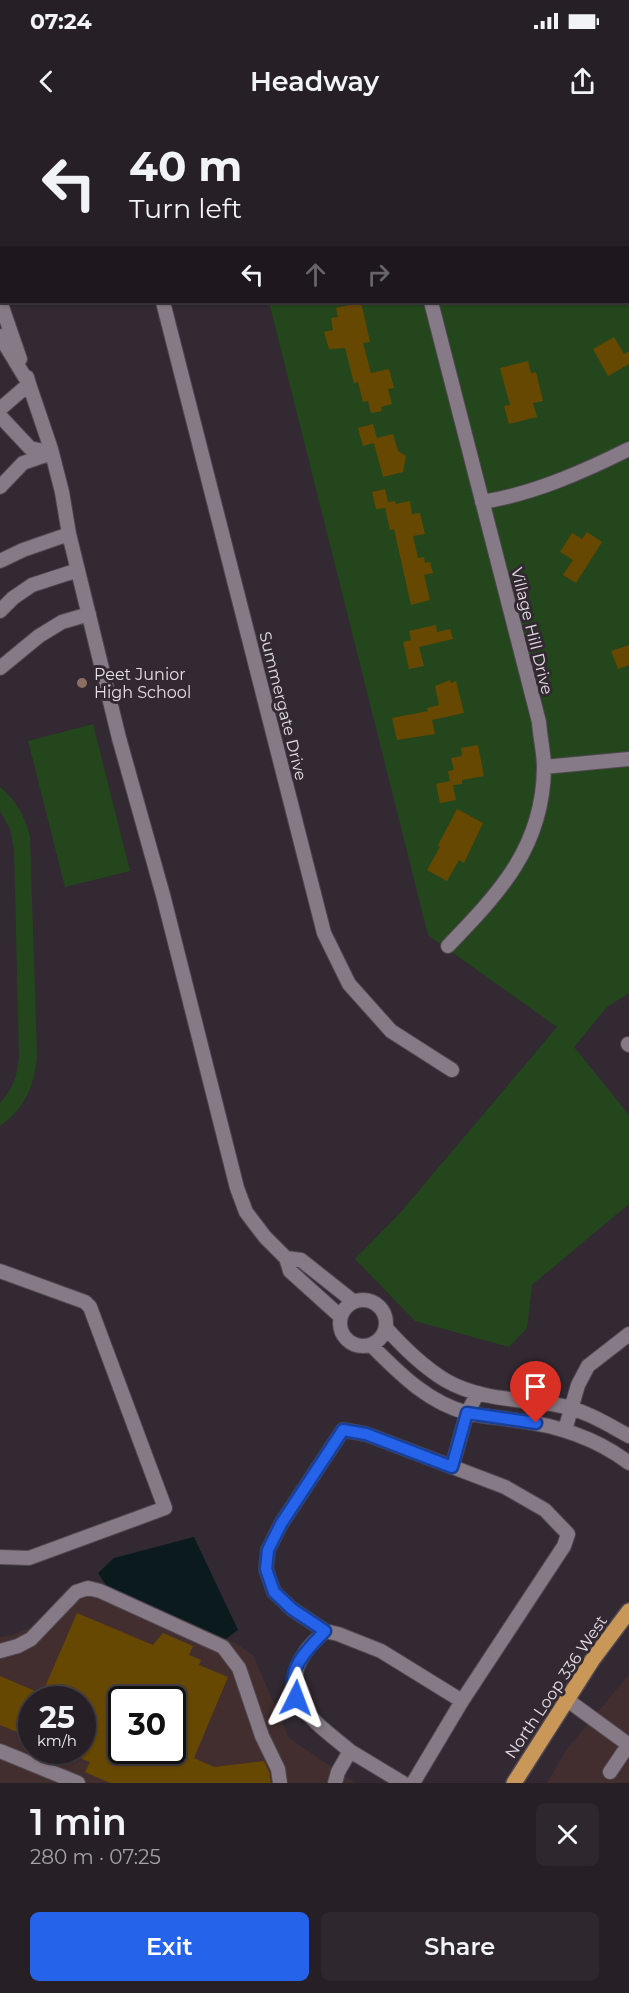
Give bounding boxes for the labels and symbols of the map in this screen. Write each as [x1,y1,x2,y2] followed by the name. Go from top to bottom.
[507,566,557,696] street label: Village Hill Drive
[255,630,311,782] street label: Summergate Drive
[94,665,191,702] place label: Peet Junior High School
[75,676,89,690] marker: Peet Junior High School
[510,1361,561,1423] pin
[501,1611,611,1762] street label: North Loop 336 West
[264,1666,328,1730] position arrow
[108,1686,186,1764] speed limit sign: 30

